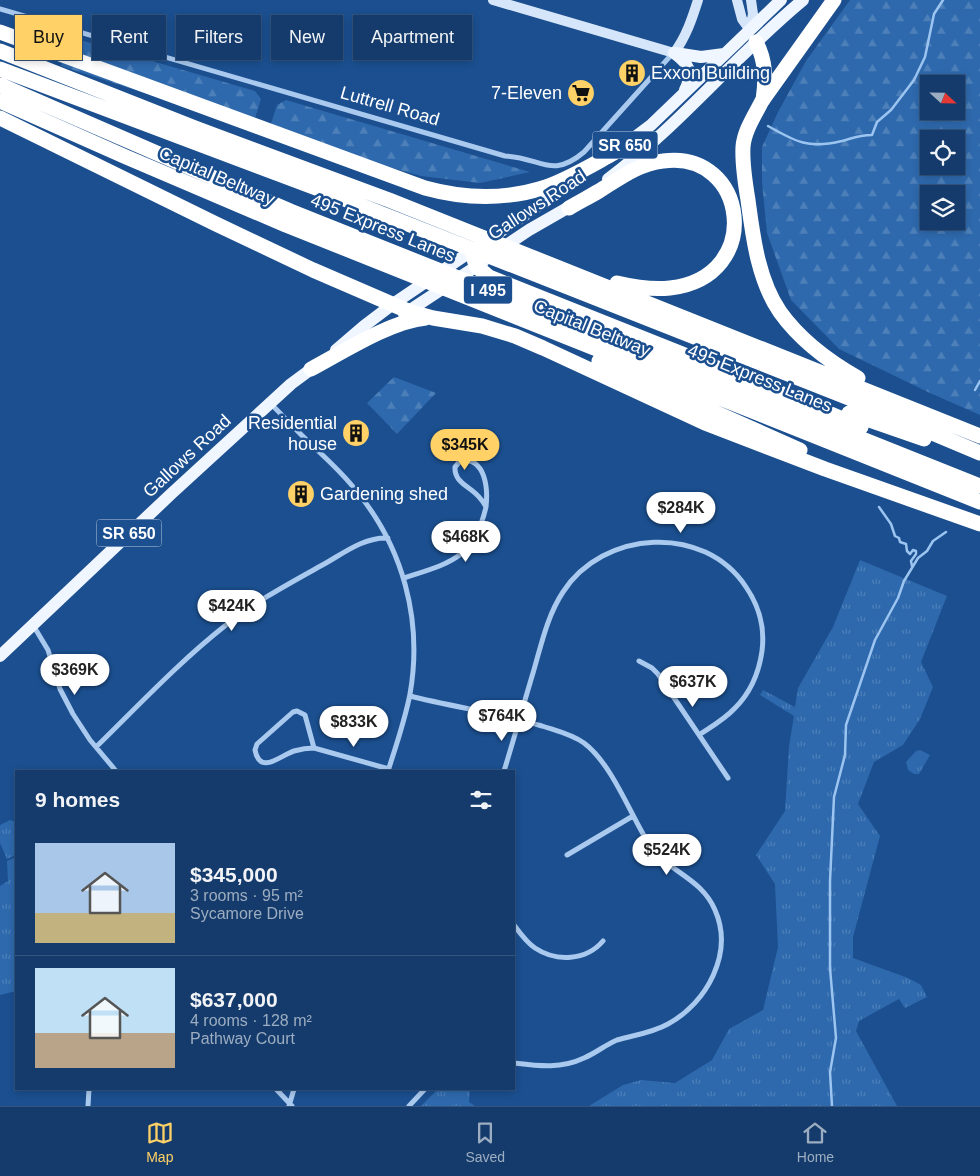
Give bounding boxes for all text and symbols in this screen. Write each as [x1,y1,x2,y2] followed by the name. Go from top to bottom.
[15,15,82,60] chip: Buy
[92,15,166,60] chip: Rent
[176,15,261,60] chip: Filters
[271,15,343,60] chip: New
[353,15,472,60] chip: Apartment
[617,58,647,88] building icon: Exxon Building
[651,63,770,83] place label: Exxon Building
[920,75,965,120] north arrow
[920,75,965,230] map controls
[566,78,596,108] supermarket icon: 7-Eleven
[338,82,442,130] street label: Luttrell Road
[491,83,562,103] place label: 7-Eleven
[920,130,965,175] button: locate
[592,132,658,158] road number: SR 650
[156,143,278,209] street label: Capital Beltway
[485,166,589,244] street label: Gallows Road
[920,185,965,230] button: layers
[308,190,458,266] street label: 495 Express Lanes
[464,276,512,304] road number: I 495
[531,295,653,361] street label: Capital Beltway
[685,340,835,416] street label: 495 Express Lanes
[139,410,235,502] street label: Gallows Road
[248,413,337,454] place label: Residential house
[341,418,371,448] building icon: Residential house
[430,428,500,471] pin: $345K
[441,436,489,453] text: $345K
[286,479,316,509] building icon: Gardening shed
[320,484,448,504] place label: Gardening shed
[646,492,716,534] pin: $284K
[657,499,705,516] text: $284K
[96,520,162,546] road number: SR 650
[431,520,501,563] pin: $468K
[442,528,490,545] text: $468K
[197,590,267,632] pin: $424K
[208,597,256,614] text: $424K
[40,654,110,696] pin: $369K
[51,661,99,678] text: $369K
[658,666,728,708] pin: $637K
[669,673,717,690] text: $637K
[467,700,537,742] pin: $764K
[319,706,389,748] pin: $833K
[478,707,526,724] text: $764K
[330,713,378,730] text: $833K
[467,786,495,814] icon: filters
[35,788,120,811] text: 9 homes
[632,834,702,876] pin: $524K
[643,841,691,858] text: $524K
[75,863,135,923] icon: home
[190,863,278,886] text: $345,000
[190,887,303,904] text: 3 rooms · 95 m²
[190,905,304,922] text: Sycamore Drive
[75,988,135,1048] icon: home
[190,988,278,1011] text: $637,000
[190,1012,312,1029] text: 4 rooms · 128 m²
[190,1030,295,1047] text: Pathway Court
[146,1119,174,1165] tab: Map
[465,1119,505,1165] tab: Saved
[797,1119,834,1165] tab: Home

